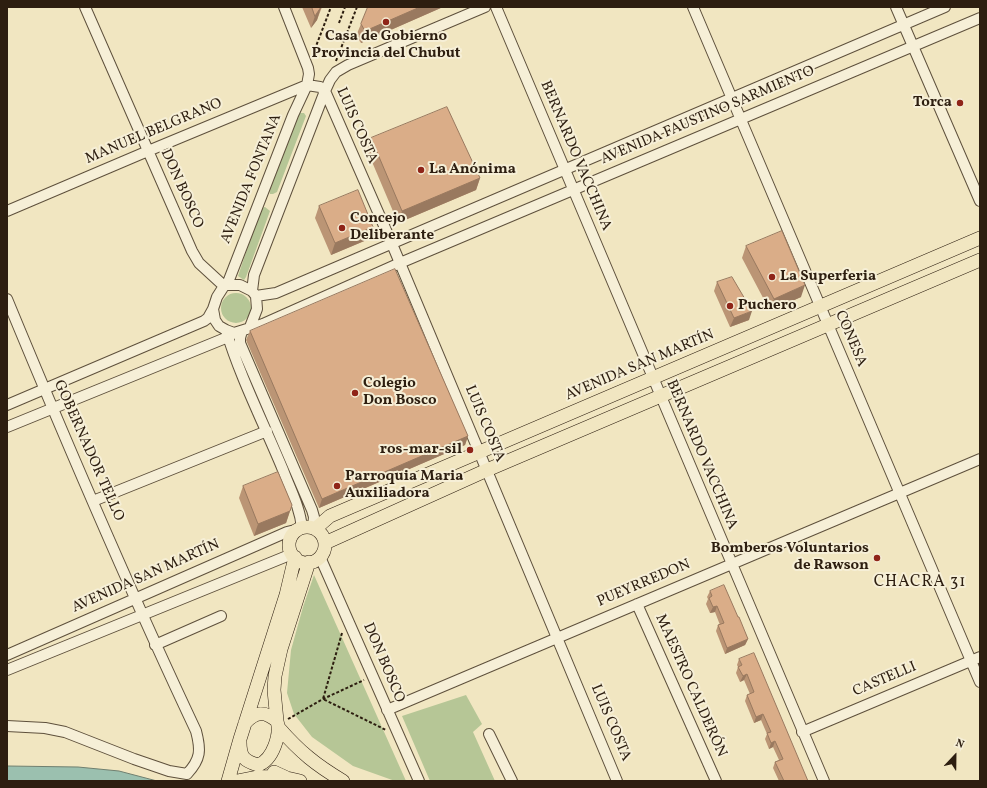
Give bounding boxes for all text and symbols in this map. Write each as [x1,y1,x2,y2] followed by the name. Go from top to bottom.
[381,17,391,27] marker: Casa de Gobierno Provincia del Chubut
[312,28,460,63] place label: Casa de Gobierno Provincia del Chubut
[598,63,818,169] street label: AVENIDA FAUSTINO SARMIENTO
[535,78,615,234] street label: BERNARDO VACCHINA
[331,85,381,167] street label: LUIS COSTA
[913,94,952,112] place label: Torca
[83,95,225,169] street label: MANUEL BELGRANO
[955,98,965,108] marker: Torca
[218,111,286,247] street label: AVENIDA FONTANA
[155,146,207,232] street label: DON BOSCO
[429,161,516,179] place label: La Anónima
[416,165,426,175] marker: La Anónima
[350,210,434,245] place label: Concejo Deliberante
[337,223,347,233] marker: Concejo Deliberante
[780,268,876,286] place label: La Superferia
[767,272,777,282] marker: La Superferia
[738,297,796,315] place label: Puchero
[725,301,735,311] marker: Puchero
[830,308,870,370] street label: CONESA
[563,326,717,406] street label: AVENIDA SAN MARTÍN
[363,375,437,410] place label: Colegio Don Bosco
[661,377,741,533] street label: BERNARDO VACCHINA
[49,378,127,524] street label: GOBERNADOR TELLO
[460,383,508,465] street label: LUIS COSTA
[350,388,360,398] marker: Colegio Don Bosco
[380,441,462,459] place label: ros-mar-sil
[465,445,475,455] marker: ros-mar-sil
[345,468,464,503] place label: Parroquia Maria Auxiliadora
[332,481,342,491] marker: Parroquia Maria Auxiliadora
[69,536,223,618] street label: AVENIDA SAN MARTÍN
[711,540,869,575] place label: Bomberos Voluntarios de Rawson
[872,553,882,563] marker: Bomberos Voluntarios de Rawson
[595,556,693,612] street label: PUEYRREDON
[874,573,966,593] district label: CHACRA 31
[650,612,730,760] street label: MAESTRO CALDERÓN
[358,620,408,706] street label: DON BOSCO
[851,659,919,701] street label: CASTELLI
[586,682,634,764] street label: LUIS COSTA
[935,736,975,776] north arrow
[953,736,966,753] text: N

